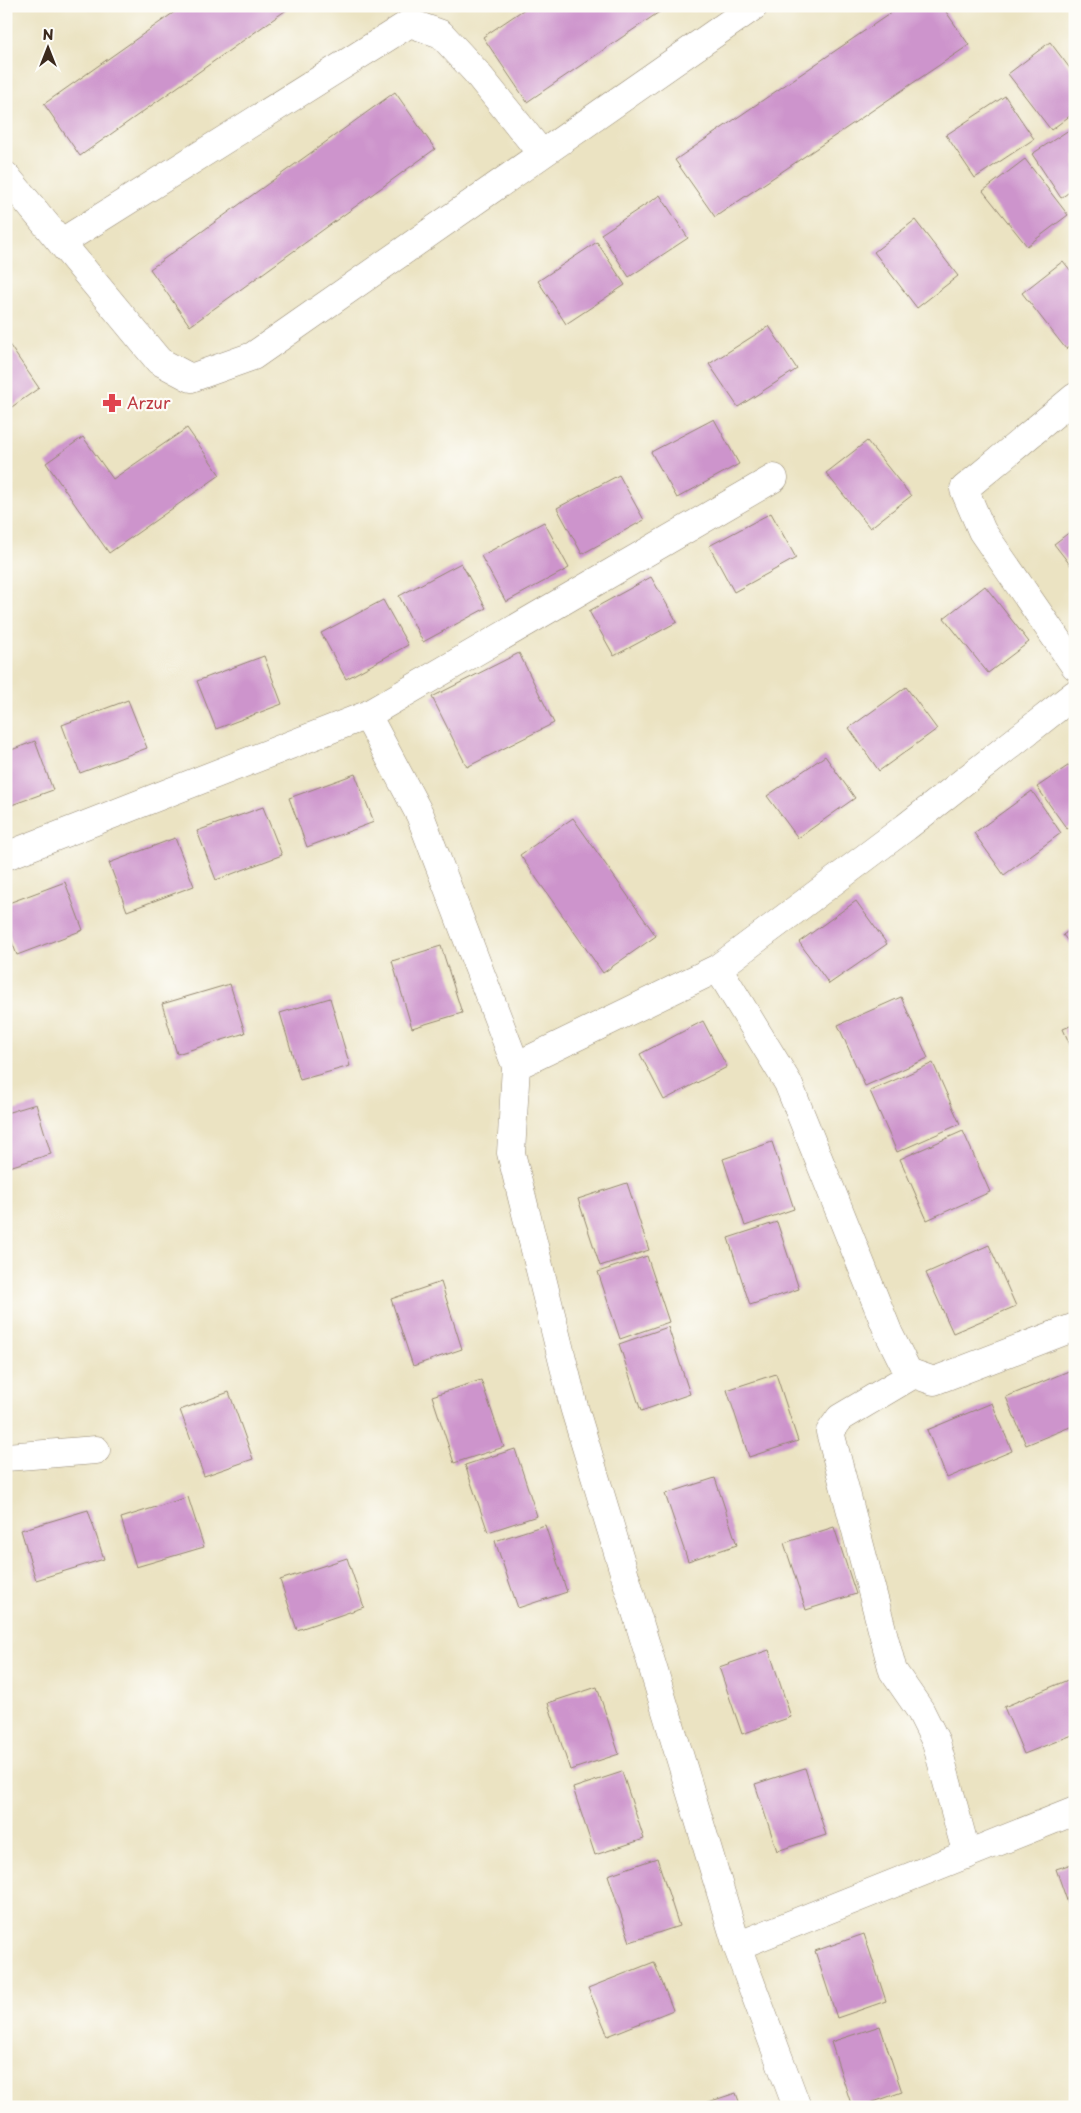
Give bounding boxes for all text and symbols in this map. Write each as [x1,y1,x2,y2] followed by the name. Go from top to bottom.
[22,22,72,72] north arrow
[42,24,54,45] text: N
[127,390,171,414] place label: Arzur
[101,392,123,414] pharmacy icon: Arzur

